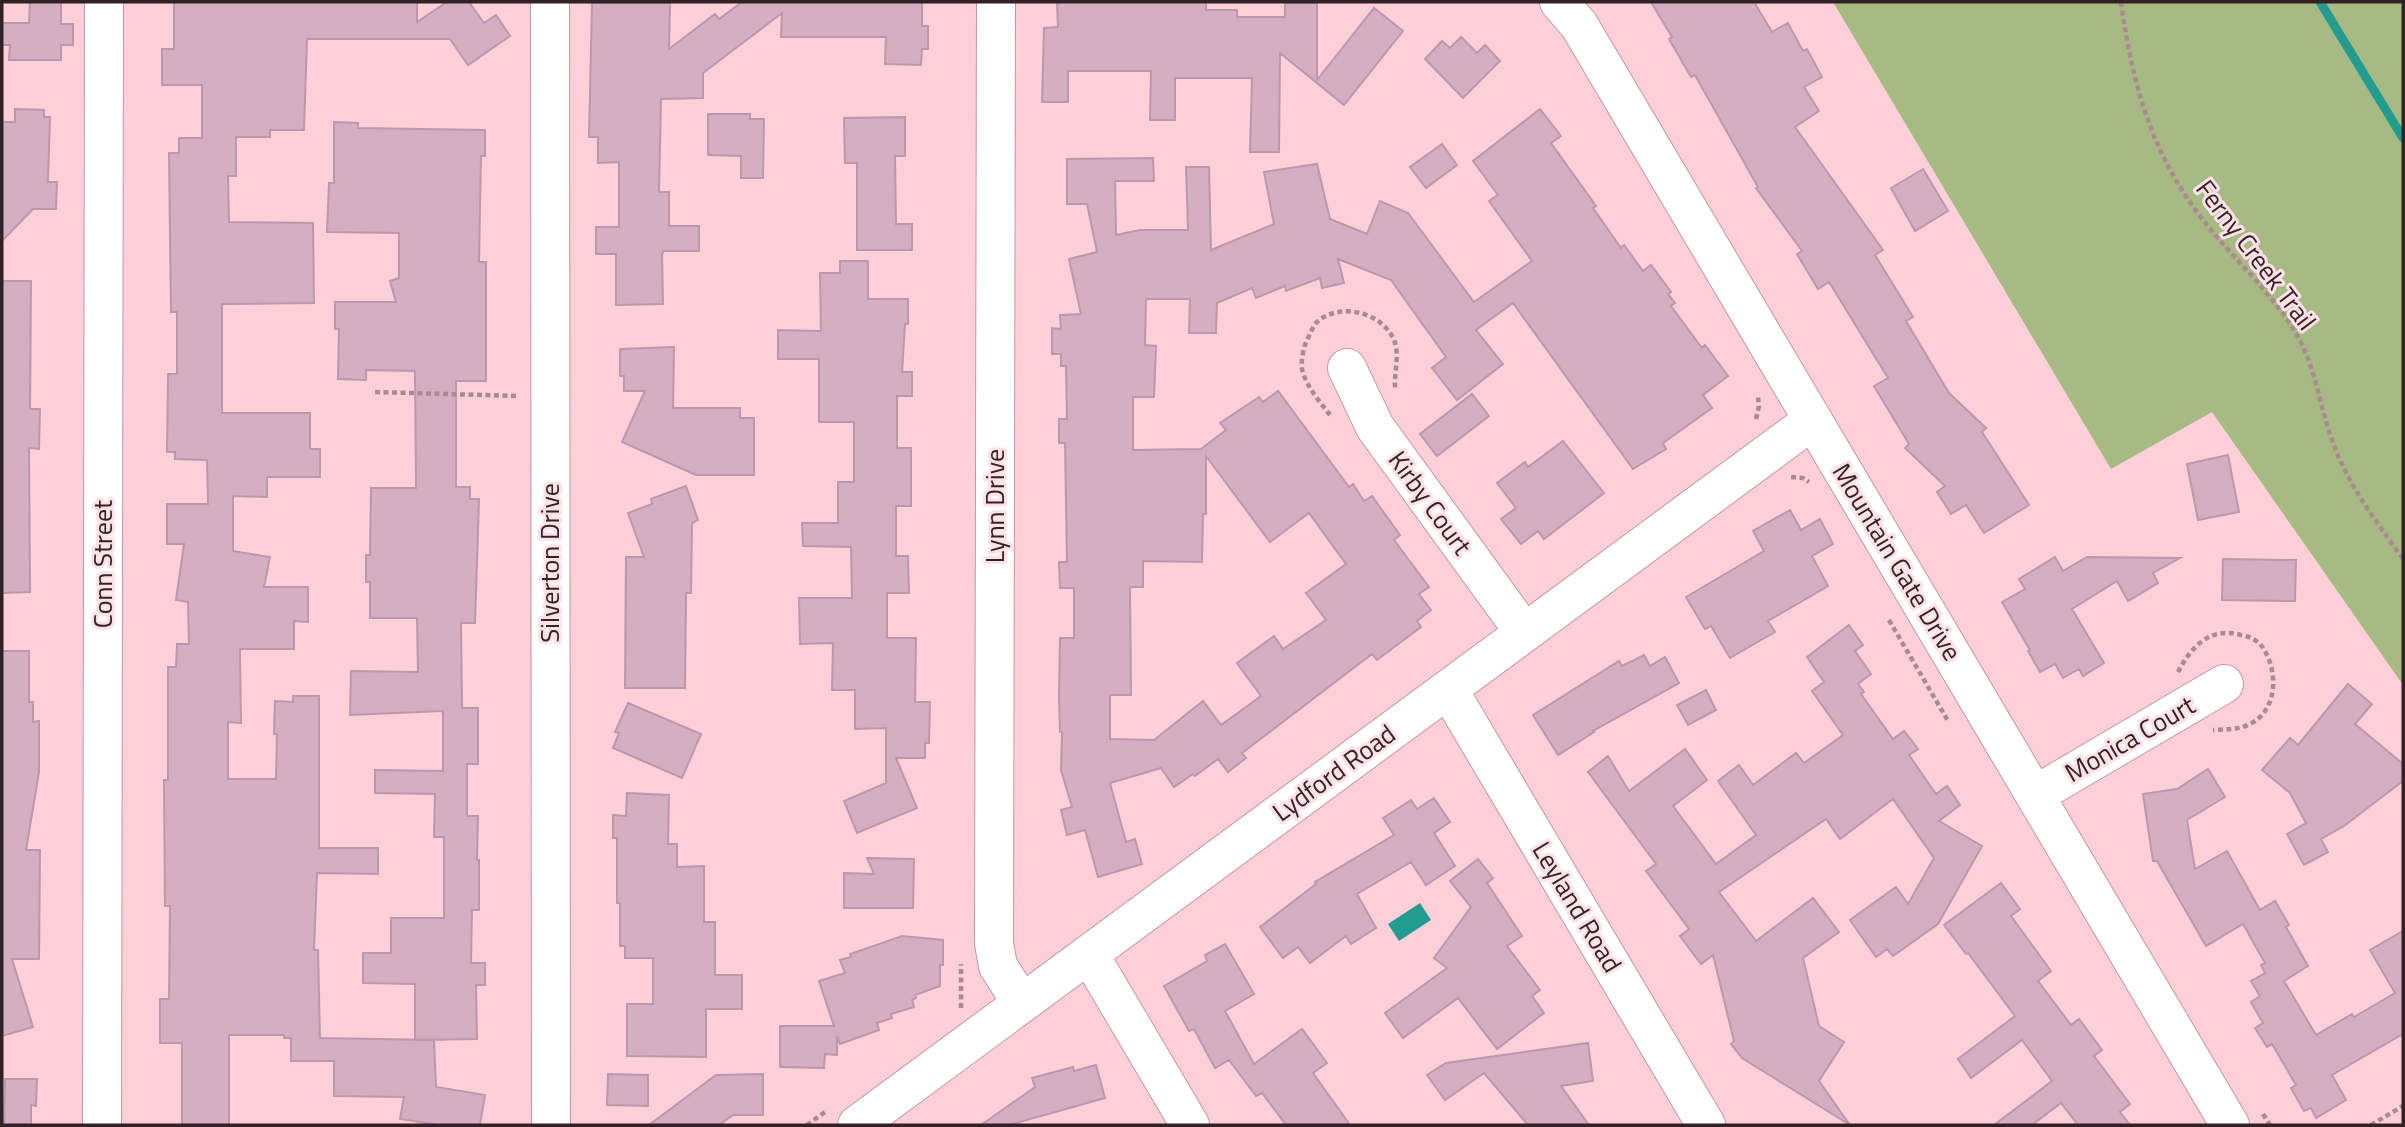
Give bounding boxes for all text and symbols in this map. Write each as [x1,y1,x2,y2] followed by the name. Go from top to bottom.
[2187,171,2326,338] street label: Ferny Creek Trail
[1379,442,1482,563] street label: Kirby Court
[975,449,1014,563] street label: Lynn Drive
[1823,455,1972,668] street label: Mountain Gate Drive
[530,483,569,643] street label: Silverton Drive
[83,500,122,628] street label: Conn Street
[2057,685,2202,792] street label: Monica Court
[1264,715,1403,831] street label: Lydford Road
[1523,834,1632,980] street label: Leyland Road

